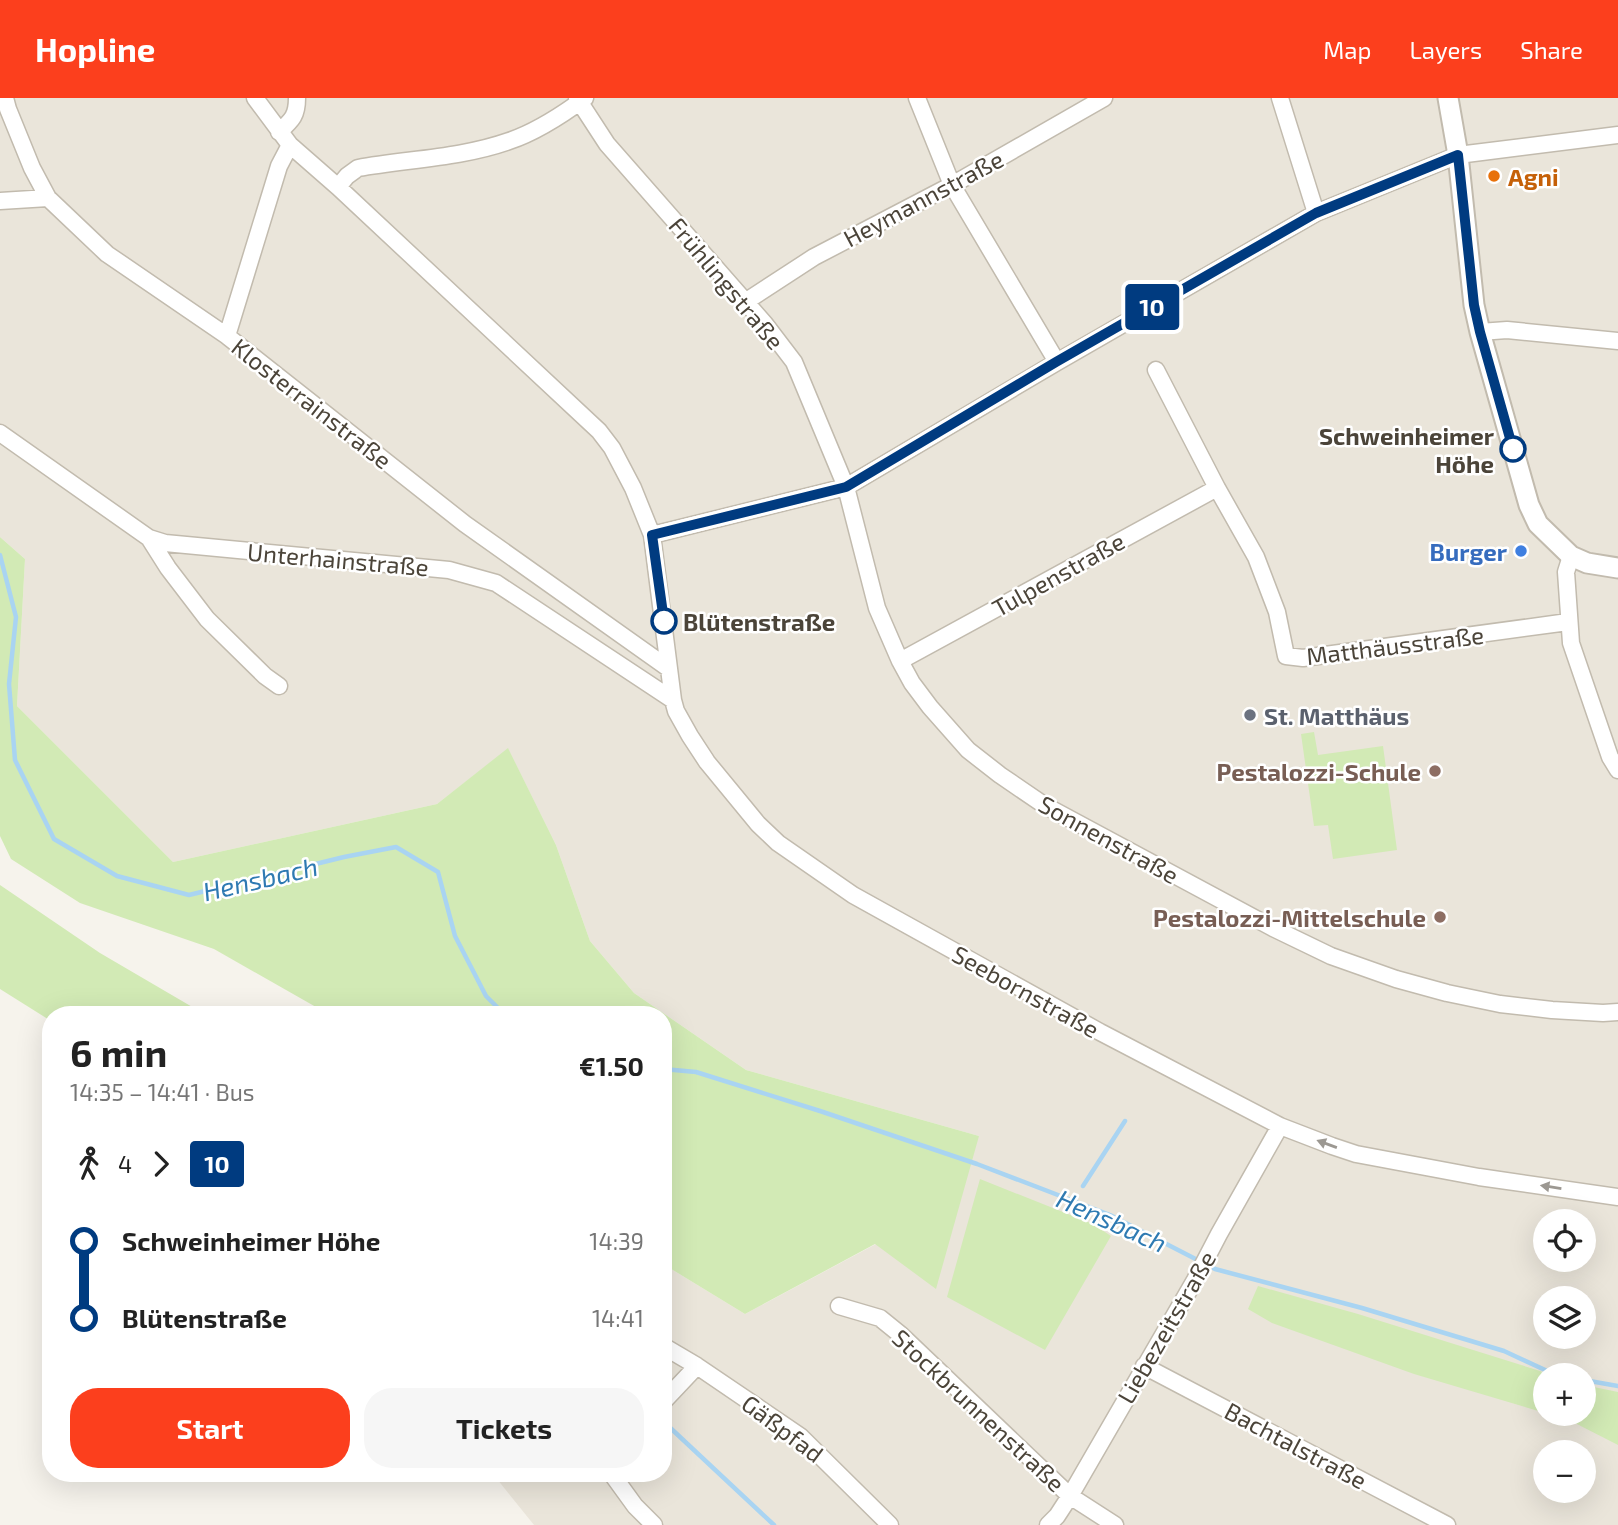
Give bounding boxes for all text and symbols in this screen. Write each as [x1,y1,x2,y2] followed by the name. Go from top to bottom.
[35,29,155,69] text: Hopline
[1323,35,1371,64] text: Map
[1409,35,1482,64] text: Layers
[1520,35,1583,64] text: Share
[838,144,1008,252] street label: Heymannstraße
[1508,162,1559,191] place label: Agni
[1486,168,1502,184] marker: Agni
[663,211,791,355] street label: Frühlingstraße
[1120,284,1184,330] line badge: 10
[1139,292,1165,321] text: 10
[226,332,398,474] street label: Klosterrainstraße
[1319,421,1495,478] place label: Schweinheimer Höhe
[1500,436,1526,462] marker: Schweinheimer Höhe
[987,526,1129,622] street label: Tulpenstraße
[246,537,430,581] street label: Unterhainstraße
[1430,537,1508,566] place label: Burger
[1513,543,1529,559] marker: Burger
[683,607,835,636] place label: Blütenstraße
[651,608,677,634] marker: Blütenstraße
[1305,620,1485,670] street label: Matthäusstraße
[1264,701,1409,730] place label: St. Matthäus
[1242,707,1258,723] marker: St. Matthäus
[1216,757,1421,786] place label: Pestalozzi-Schule
[1427,763,1443,779] marker: Pestalozzi-Schule
[1034,789,1184,889] street label: Sonnenstraße
[200,850,320,906] water label: Hensbach
[1153,903,1426,932] place label: Pestalozzi-Mittelschule
[1432,909,1448,925] marker: Pestalozzi-Mittelschule
[948,939,1104,1043] street label: Seebornstraße
[70,1029,167,1075] text: 6 min
[579,1050,644,1081] text: €1.50
[70,1078,254,1106] text: 14:35 – 14:41 · Bus
[1317,1139,1338,1150] one-way arrow
[70,1145,108,1183] icon: walk
[142,1145,180,1183] icon: forward
[204,1149,230,1178] text: 10
[118,1150,132,1178] text: 4
[1539,1181,1561,1192] one-way arrow
[1052,1182,1172,1258] water label: Hensbach
[1533,1209,1596,1503] map controls
[1533,1209,1596,1272] button: locate
[122,1225,380,1256] text: Schweinheimer Höhe
[589,1227,644,1255] text: 14:39
[1111,1246,1221,1408] street label: Liebezeitstraße
[1533,1286,1596,1349] button: layers
[122,1302,287,1333] text: Blütenstraße
[592,1304,644,1332] text: 14:41
[887,1323,1071,1497] street label: Stockbrunnenstraße
[1533,1363,1596,1426] button: +
[70,1388,350,1468] button: Start
[364,1388,644,1468] button: Tickets
[737,1388,829,1468] street label: Gäßpfad
[1220,1395,1372,1495] street label: Bachtalstraße
[1533,1440,1596,1503] button: −

